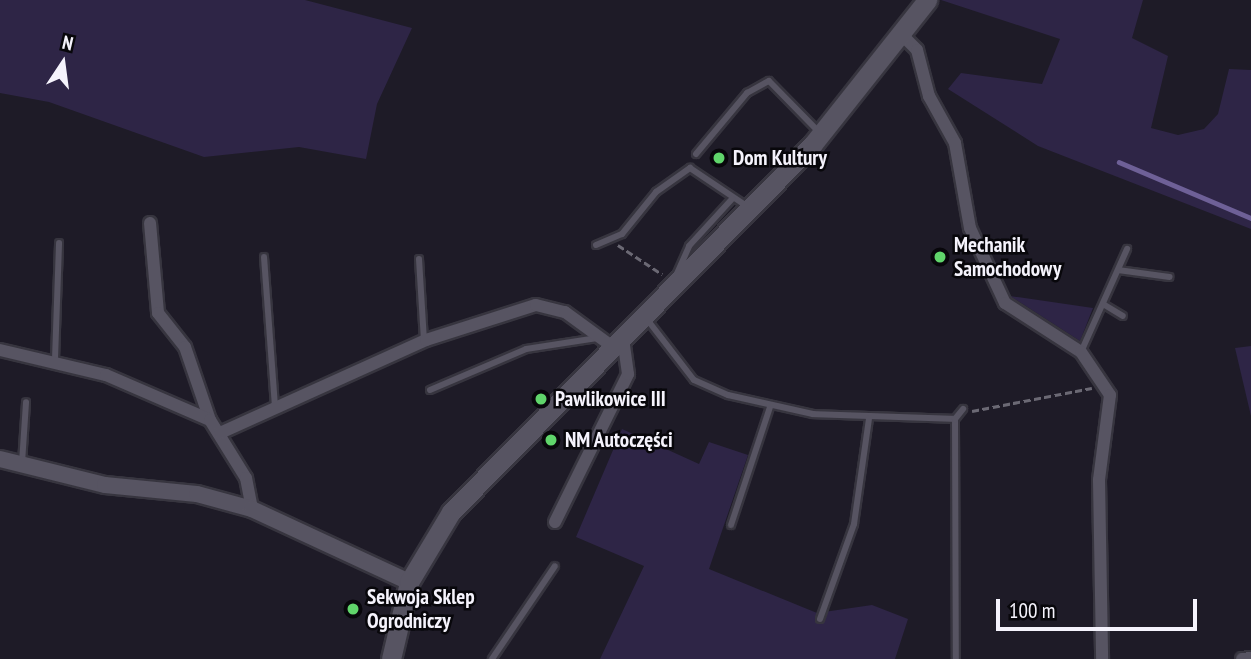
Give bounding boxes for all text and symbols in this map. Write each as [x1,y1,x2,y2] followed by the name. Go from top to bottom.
[28,28,98,98] north arrow
[60,30,75,55] text: N
[733,145,827,171] place label: Dom Kultury
[711,150,727,166] marker: Dom Kultury
[954,232,1061,282] place label: Mechanik Samochodowy
[932,249,948,265] marker: Mechanik Samochodowy
[555,386,666,412] place label: Pawlikowice III
[533,391,549,407] marker: Pawlikowice III
[565,427,673,453] place label: NM Autoczęści
[543,432,559,448] marker: NM Autoczęści
[367,584,475,634] place label: Sekwoja Sklep Ogrodniczy
[999,586,1200,630] scale bar
[1009,597,1055,624] text: 100 m
[345,601,361,617] marker: Sekwoja Sklep Ogrodniczy

